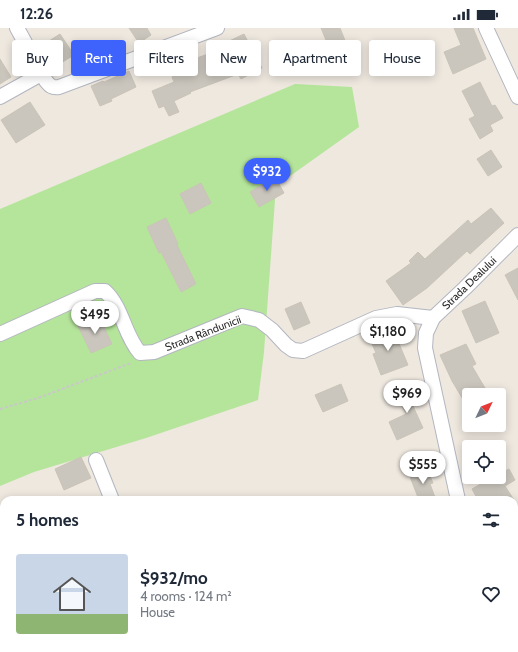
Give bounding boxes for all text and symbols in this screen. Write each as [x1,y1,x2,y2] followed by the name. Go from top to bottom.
[20,5,53,23] text: 12:26
[12,40,63,76] chip: Buy
[71,40,126,76] chip: Rent
[134,40,198,76] chip: Filters
[206,40,261,76] chip: New
[269,40,361,76] chip: Apartment
[369,40,435,76] chip: House
[243,158,291,192] pin: $932
[253,163,281,179] text: $932
[439,254,499,312] street label: Strada Dealului
[71,301,119,335] pin: $495
[80,306,110,322] text: $495
[163,312,243,354] street label: Strada Rândunicii
[355,318,421,352] pin: $1,180
[370,323,406,339] text: $1,180
[383,380,431,414] pin: $969
[392,385,422,401] text: $969
[462,388,506,432] north arrow
[462,388,506,484] map controls
[462,440,506,484] button: locate
[399,451,447,485] pin: $555
[409,456,437,472] text: $555
[480,509,502,531] icon: filters
[16,510,79,530] text: 5 homes
[140,568,208,588] text: $932/mo
[48,570,96,618] icon: home
[480,583,502,605] icon: heart
[140,588,232,604] text: 4 rooms · 124 m²
[140,604,175,620] text: House

